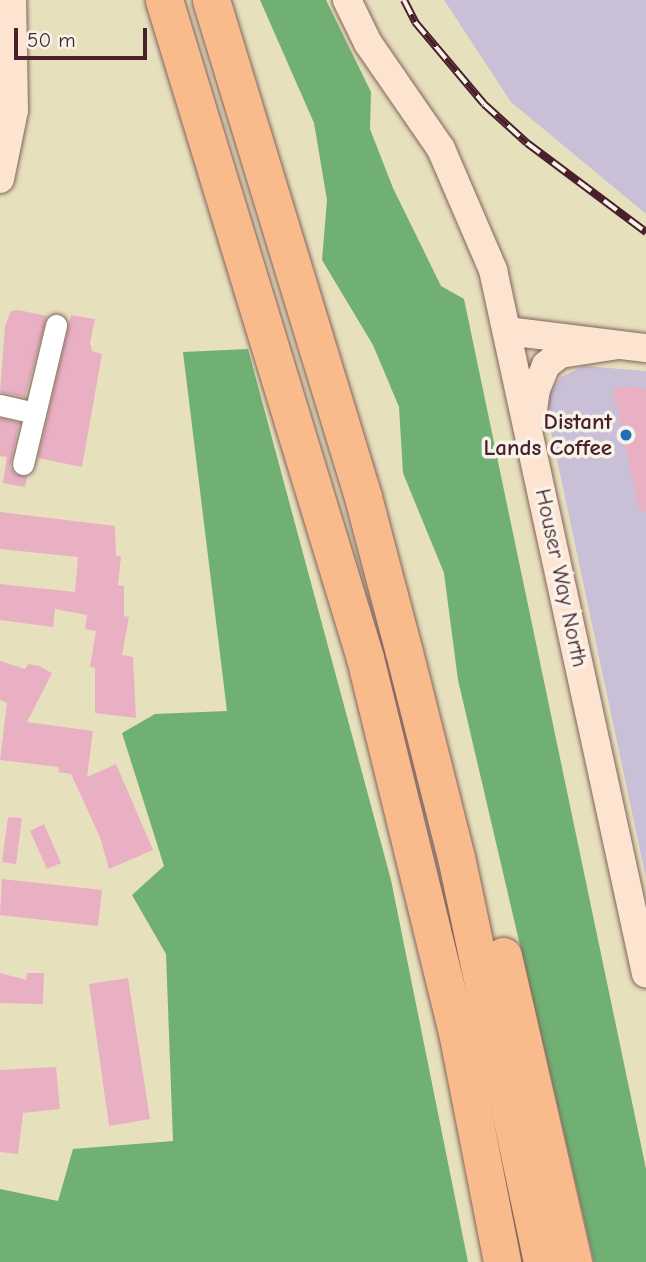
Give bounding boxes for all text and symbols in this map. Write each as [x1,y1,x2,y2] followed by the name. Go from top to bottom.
[18,14,150,58] scale bar
[27,28,76,52] text: 50 m
[484,408,612,462] place label: Distant Lands Coffee
[618,427,634,443] marker: Distant Lands Coffee
[529,486,593,670] street label: Houser Way North

